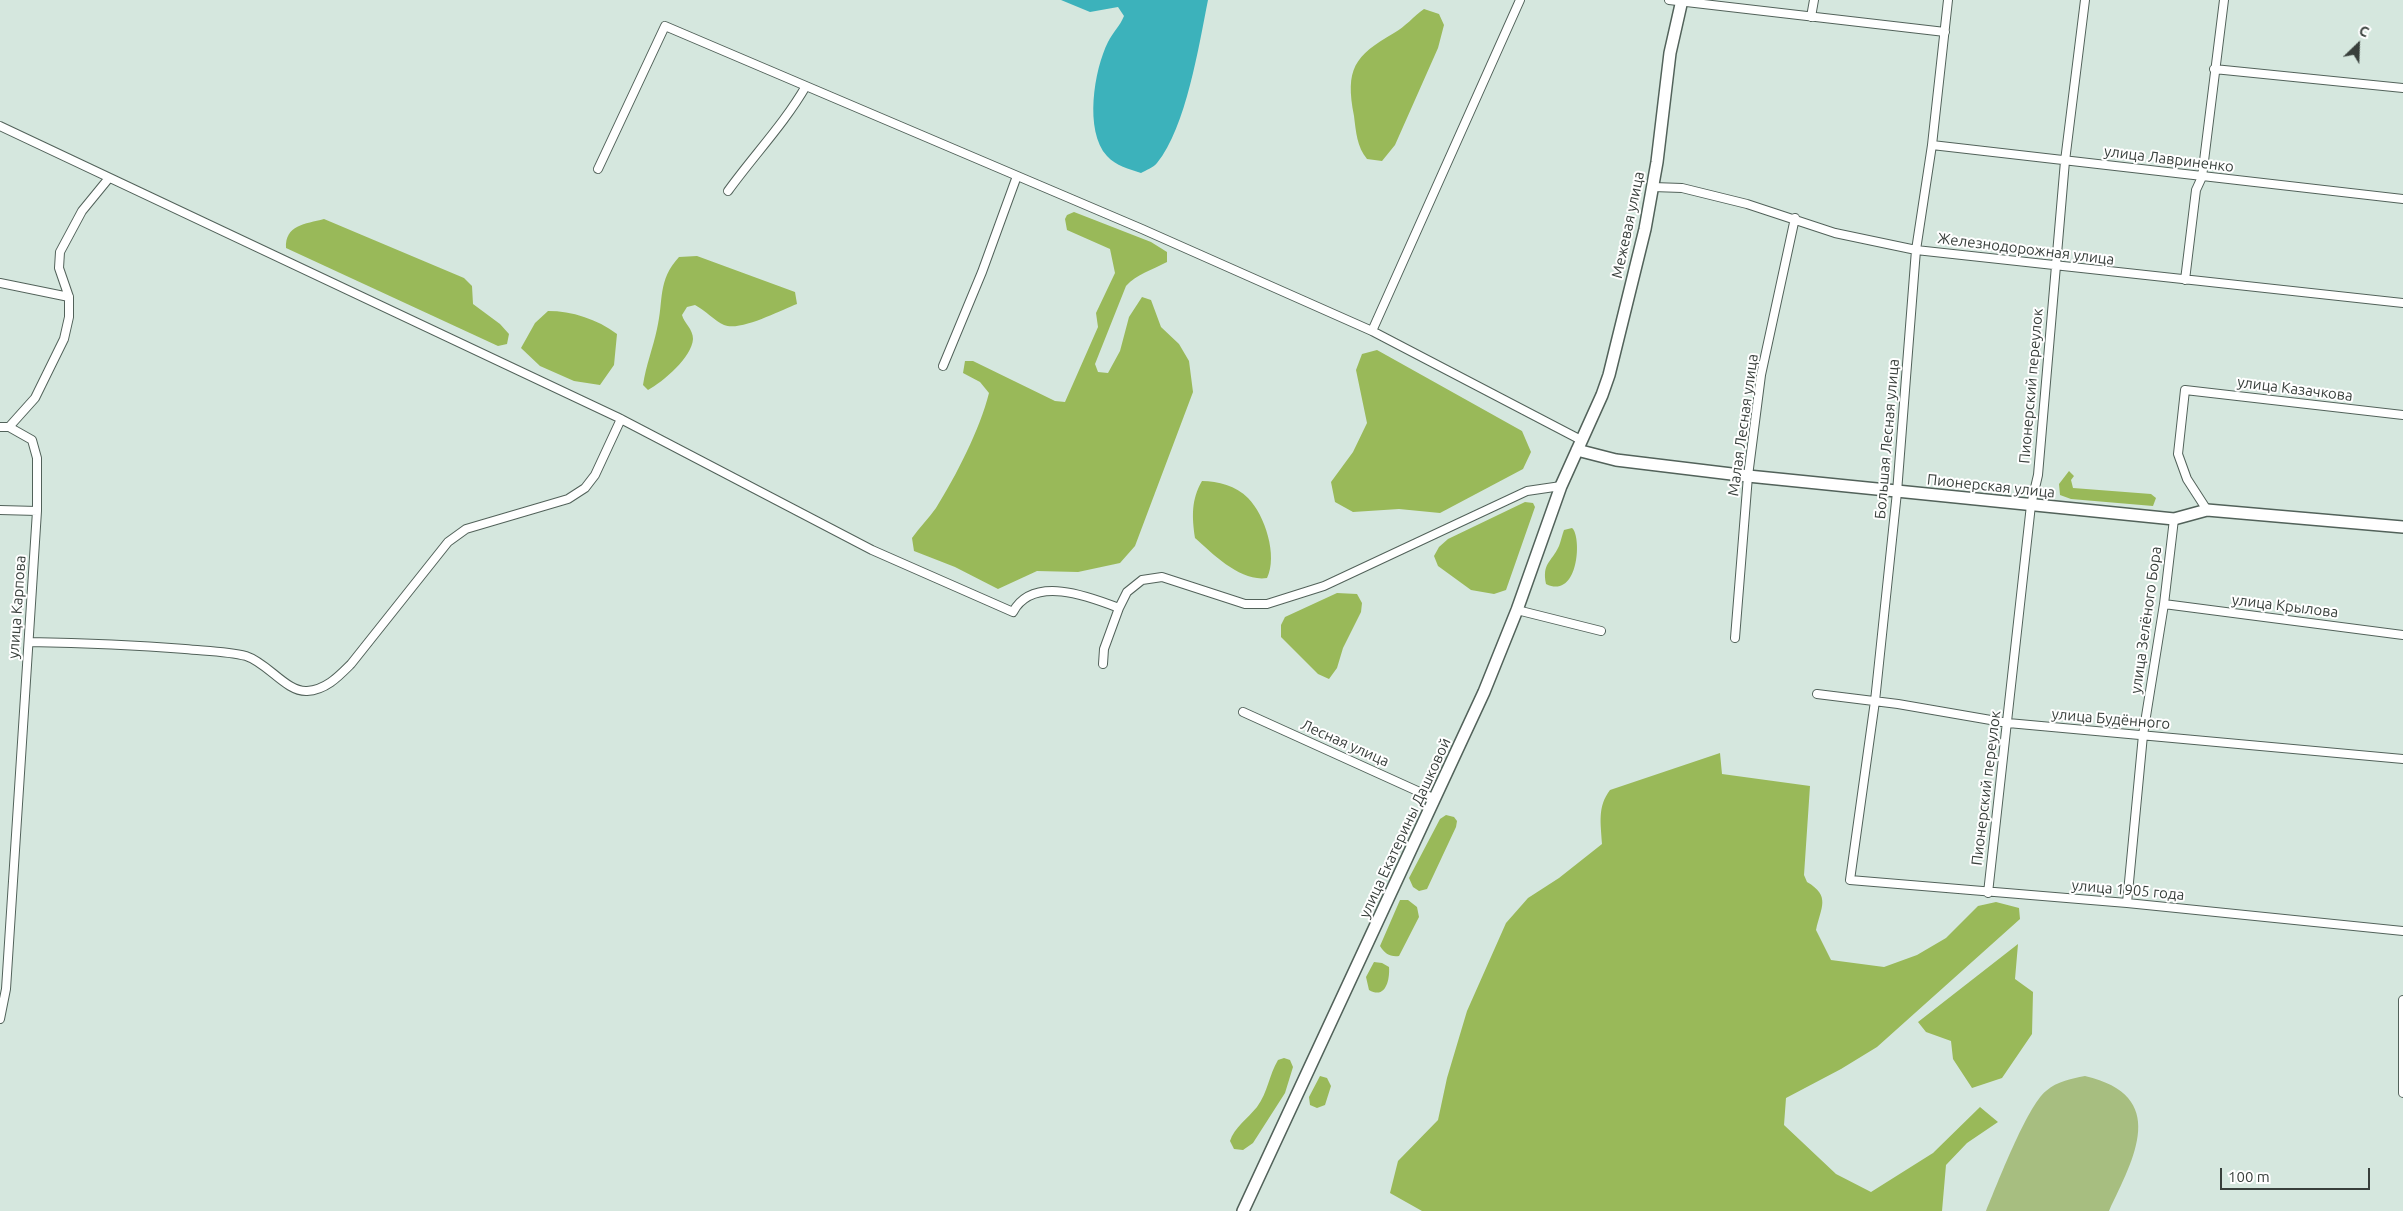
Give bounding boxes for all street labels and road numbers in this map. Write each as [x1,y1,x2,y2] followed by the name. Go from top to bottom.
[2103,142,2235,176] street label: улица Лавриненко
[1608,170,1648,280] street label: Межевая улица
[1937,229,2115,269] street label: Железнодорожная улица
[2015,308,2047,464] street label: Пионерский переулок
[1724,353,1762,497] street label: Малая Лесная улица
[1871,358,1903,520] street label: Большая Лесная улица
[2236,373,2354,405] street label: улица Казачкова
[1926,470,2056,502] street label: Пионерская улица
[2127,545,2165,695] street label: улица Зелёного Бора
[4,555,30,659] street label: улица Карпова
[2231,591,2339,621] street label: улица Крылова
[2051,705,2171,733] street label: улица Будённого
[1968,710,2004,866] street label: Пионерский переулок
[1298,716,1392,770] street label: Лесная улица
[1355,735,1455,921] street label: улица Екатерины Дашковой
[2071,876,2185,904] street label: улица 1905 года

